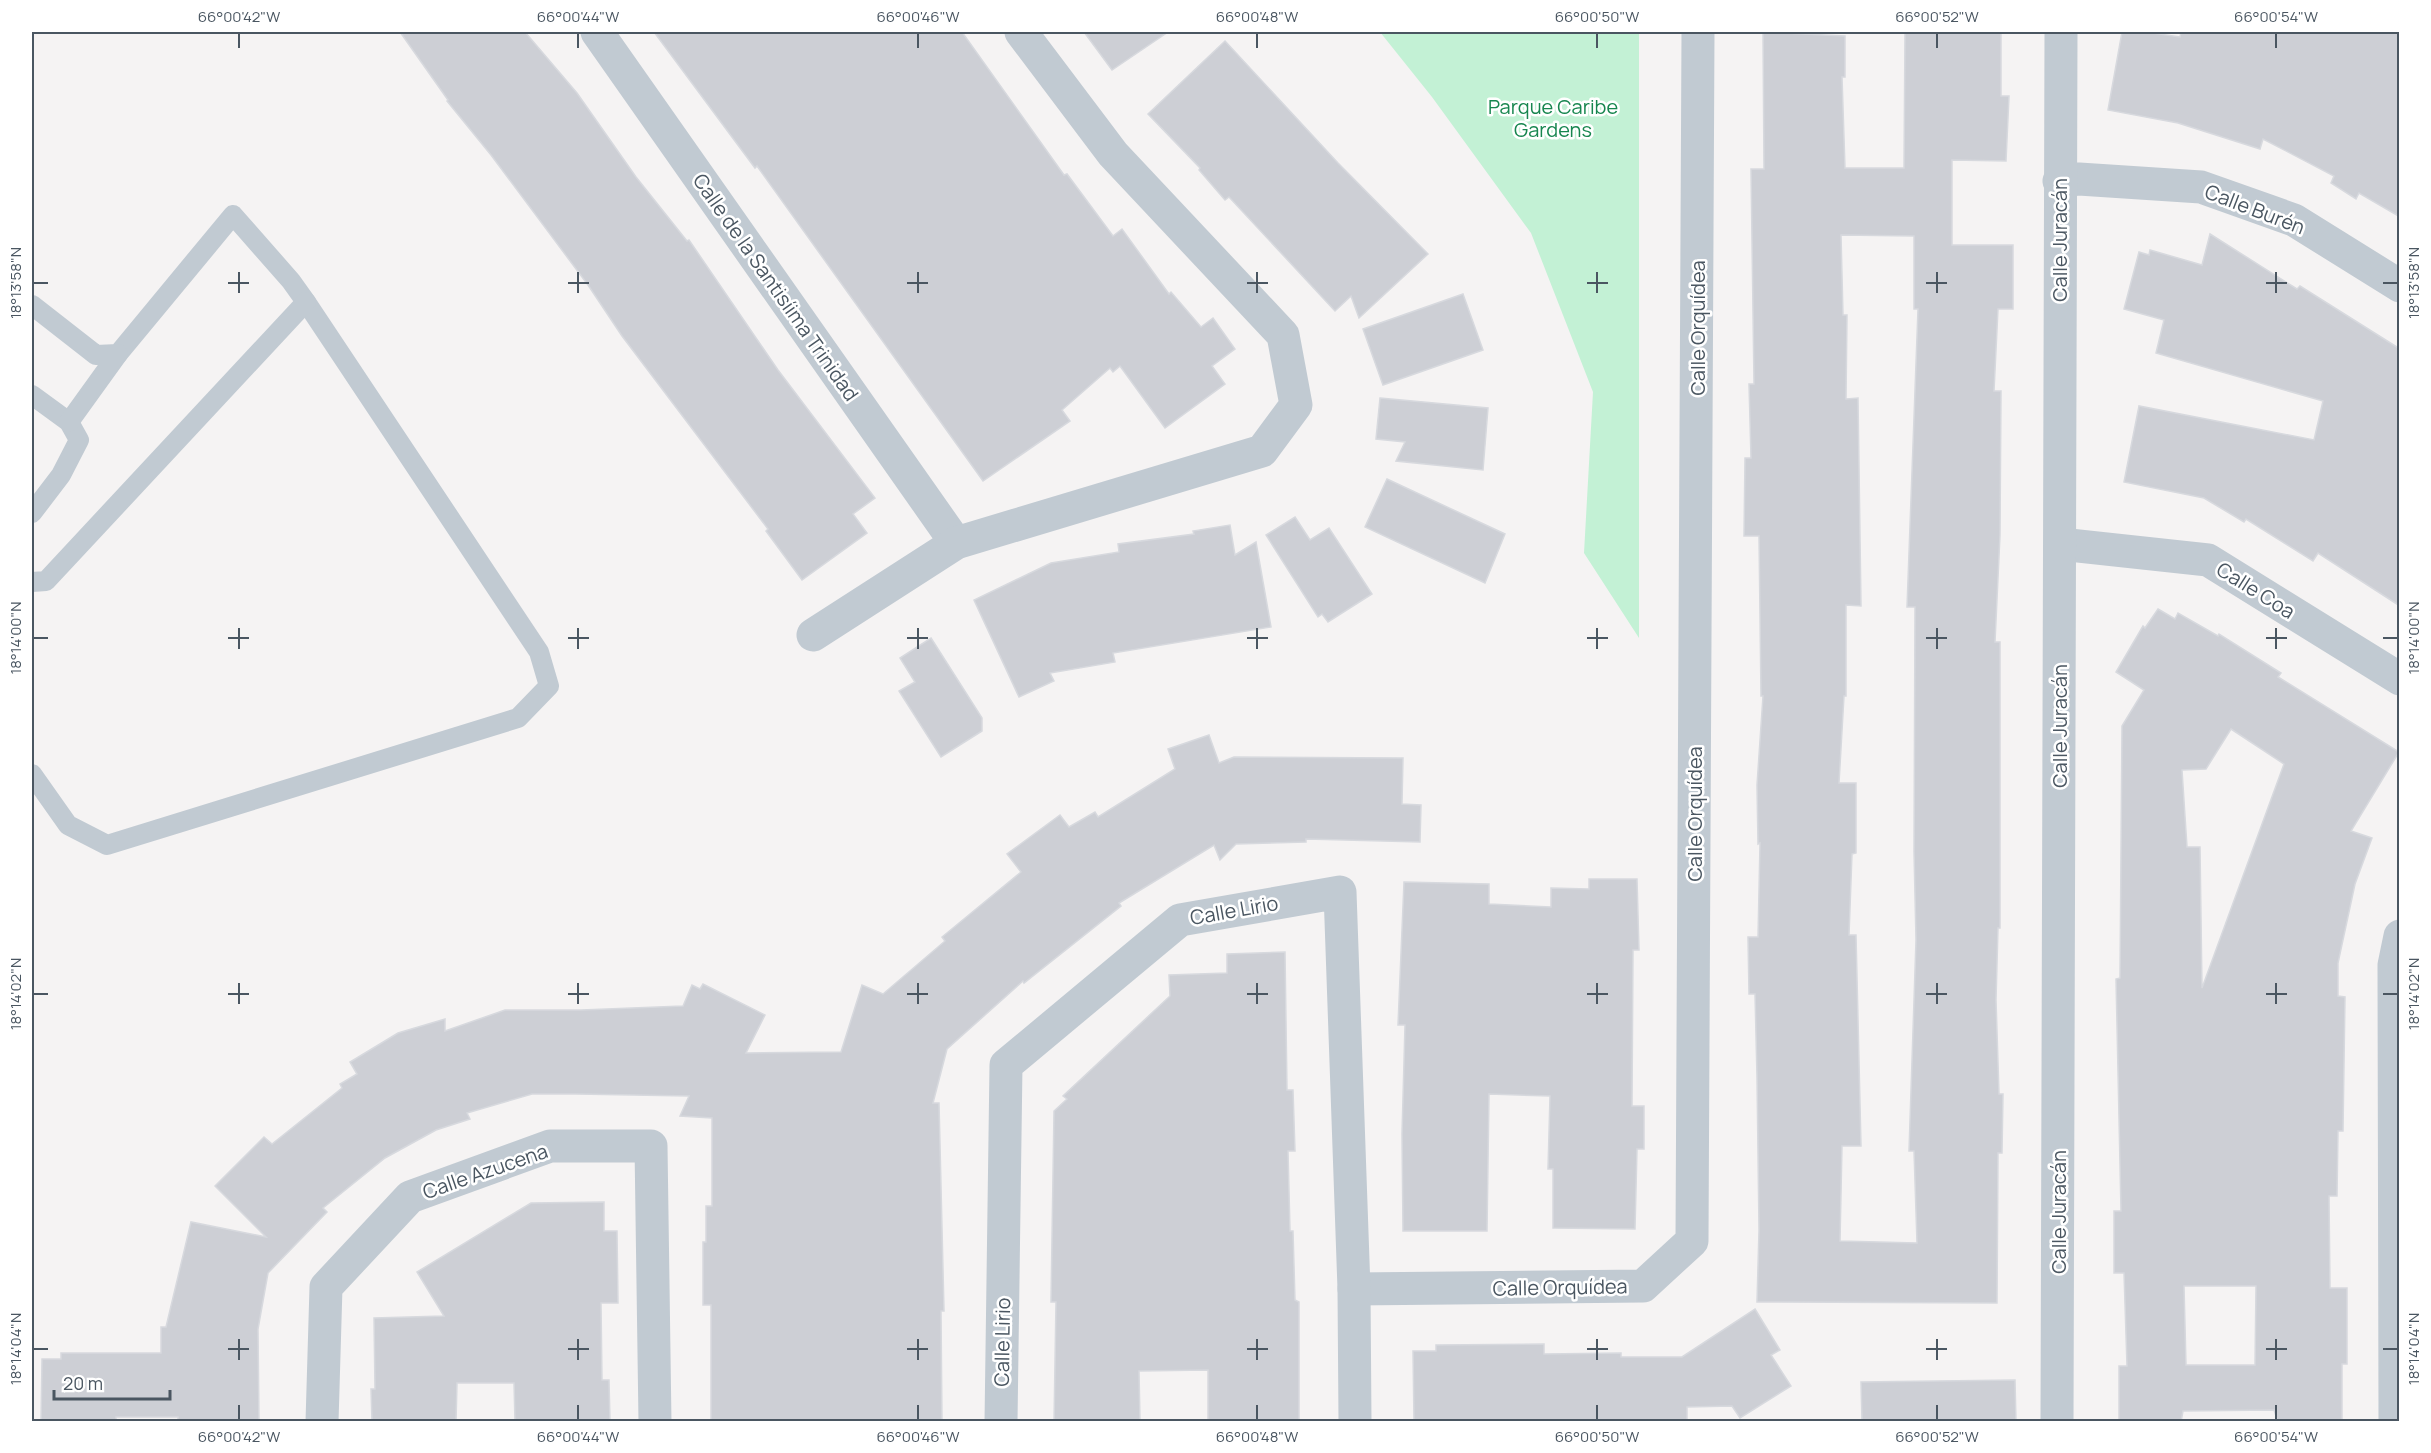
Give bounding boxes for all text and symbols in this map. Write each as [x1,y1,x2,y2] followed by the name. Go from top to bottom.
[198,6,280,27] text: 66°00'42"W
[537,6,619,27] text: 66°00'44"W
[876,6,960,27] text: 66°00'46"W
[1216,6,1298,27] text: 66°00'48"W
[1555,6,1639,27] text: 66°00'50"W
[1895,6,1979,27] text: 66°00'52"W
[2234,6,2318,27] text: 66°00'54"W
[1488,93,1618,143] park label: Parque Caribe Gardens
[687,168,865,406] street label: Calle de la Santisíima Trinidad
[2046,178,2073,302] street label: Calle Juracán
[2201,178,2309,240] street label: Calle Burén
[5,247,26,319] text: 18°13'58"N
[2403,247,2424,319] text: 18°13'58"N
[1684,261,1711,395] street label: Calle Orquídea
[2212,555,2300,625] street label: Calle Coa
[5,601,26,675] text: 18°14'00"N
[2403,601,2424,675] text: 18°14'00"N
[2046,664,2073,788] street label: Calle Juracán
[1681,747,1708,881] street label: Calle Orquídea
[1188,889,1280,931] street label: Calle Lirio
[5,958,26,1030] text: 18°14'02"N
[2403,958,2424,1030] text: 18°14'02"N
[419,1137,551,1205] street label: Calle Azucena
[2045,1150,2072,1274] street label: Calle Juracán
[1492,1272,1628,1302] street label: Calle Orquídea
[988,1297,1016,1387] street label: Calle Lirio
[5,1313,26,1385] text: 18°14'04"N
[2403,1313,2424,1385] text: 18°14'04"N
[54,1363,170,1401] scale bar
[63,1371,103,1395] text: 20 m
[198,1426,280,1447] text: 66°00'42"W
[537,1426,619,1447] text: 66°00'44"W
[876,1426,960,1447] text: 66°00'46"W
[1216,1426,1298,1447] text: 66°00'48"W
[1555,1426,1639,1447] text: 66°00'50"W
[1895,1426,1979,1447] text: 66°00'52"W
[2234,1426,2318,1447] text: 66°00'54"W

